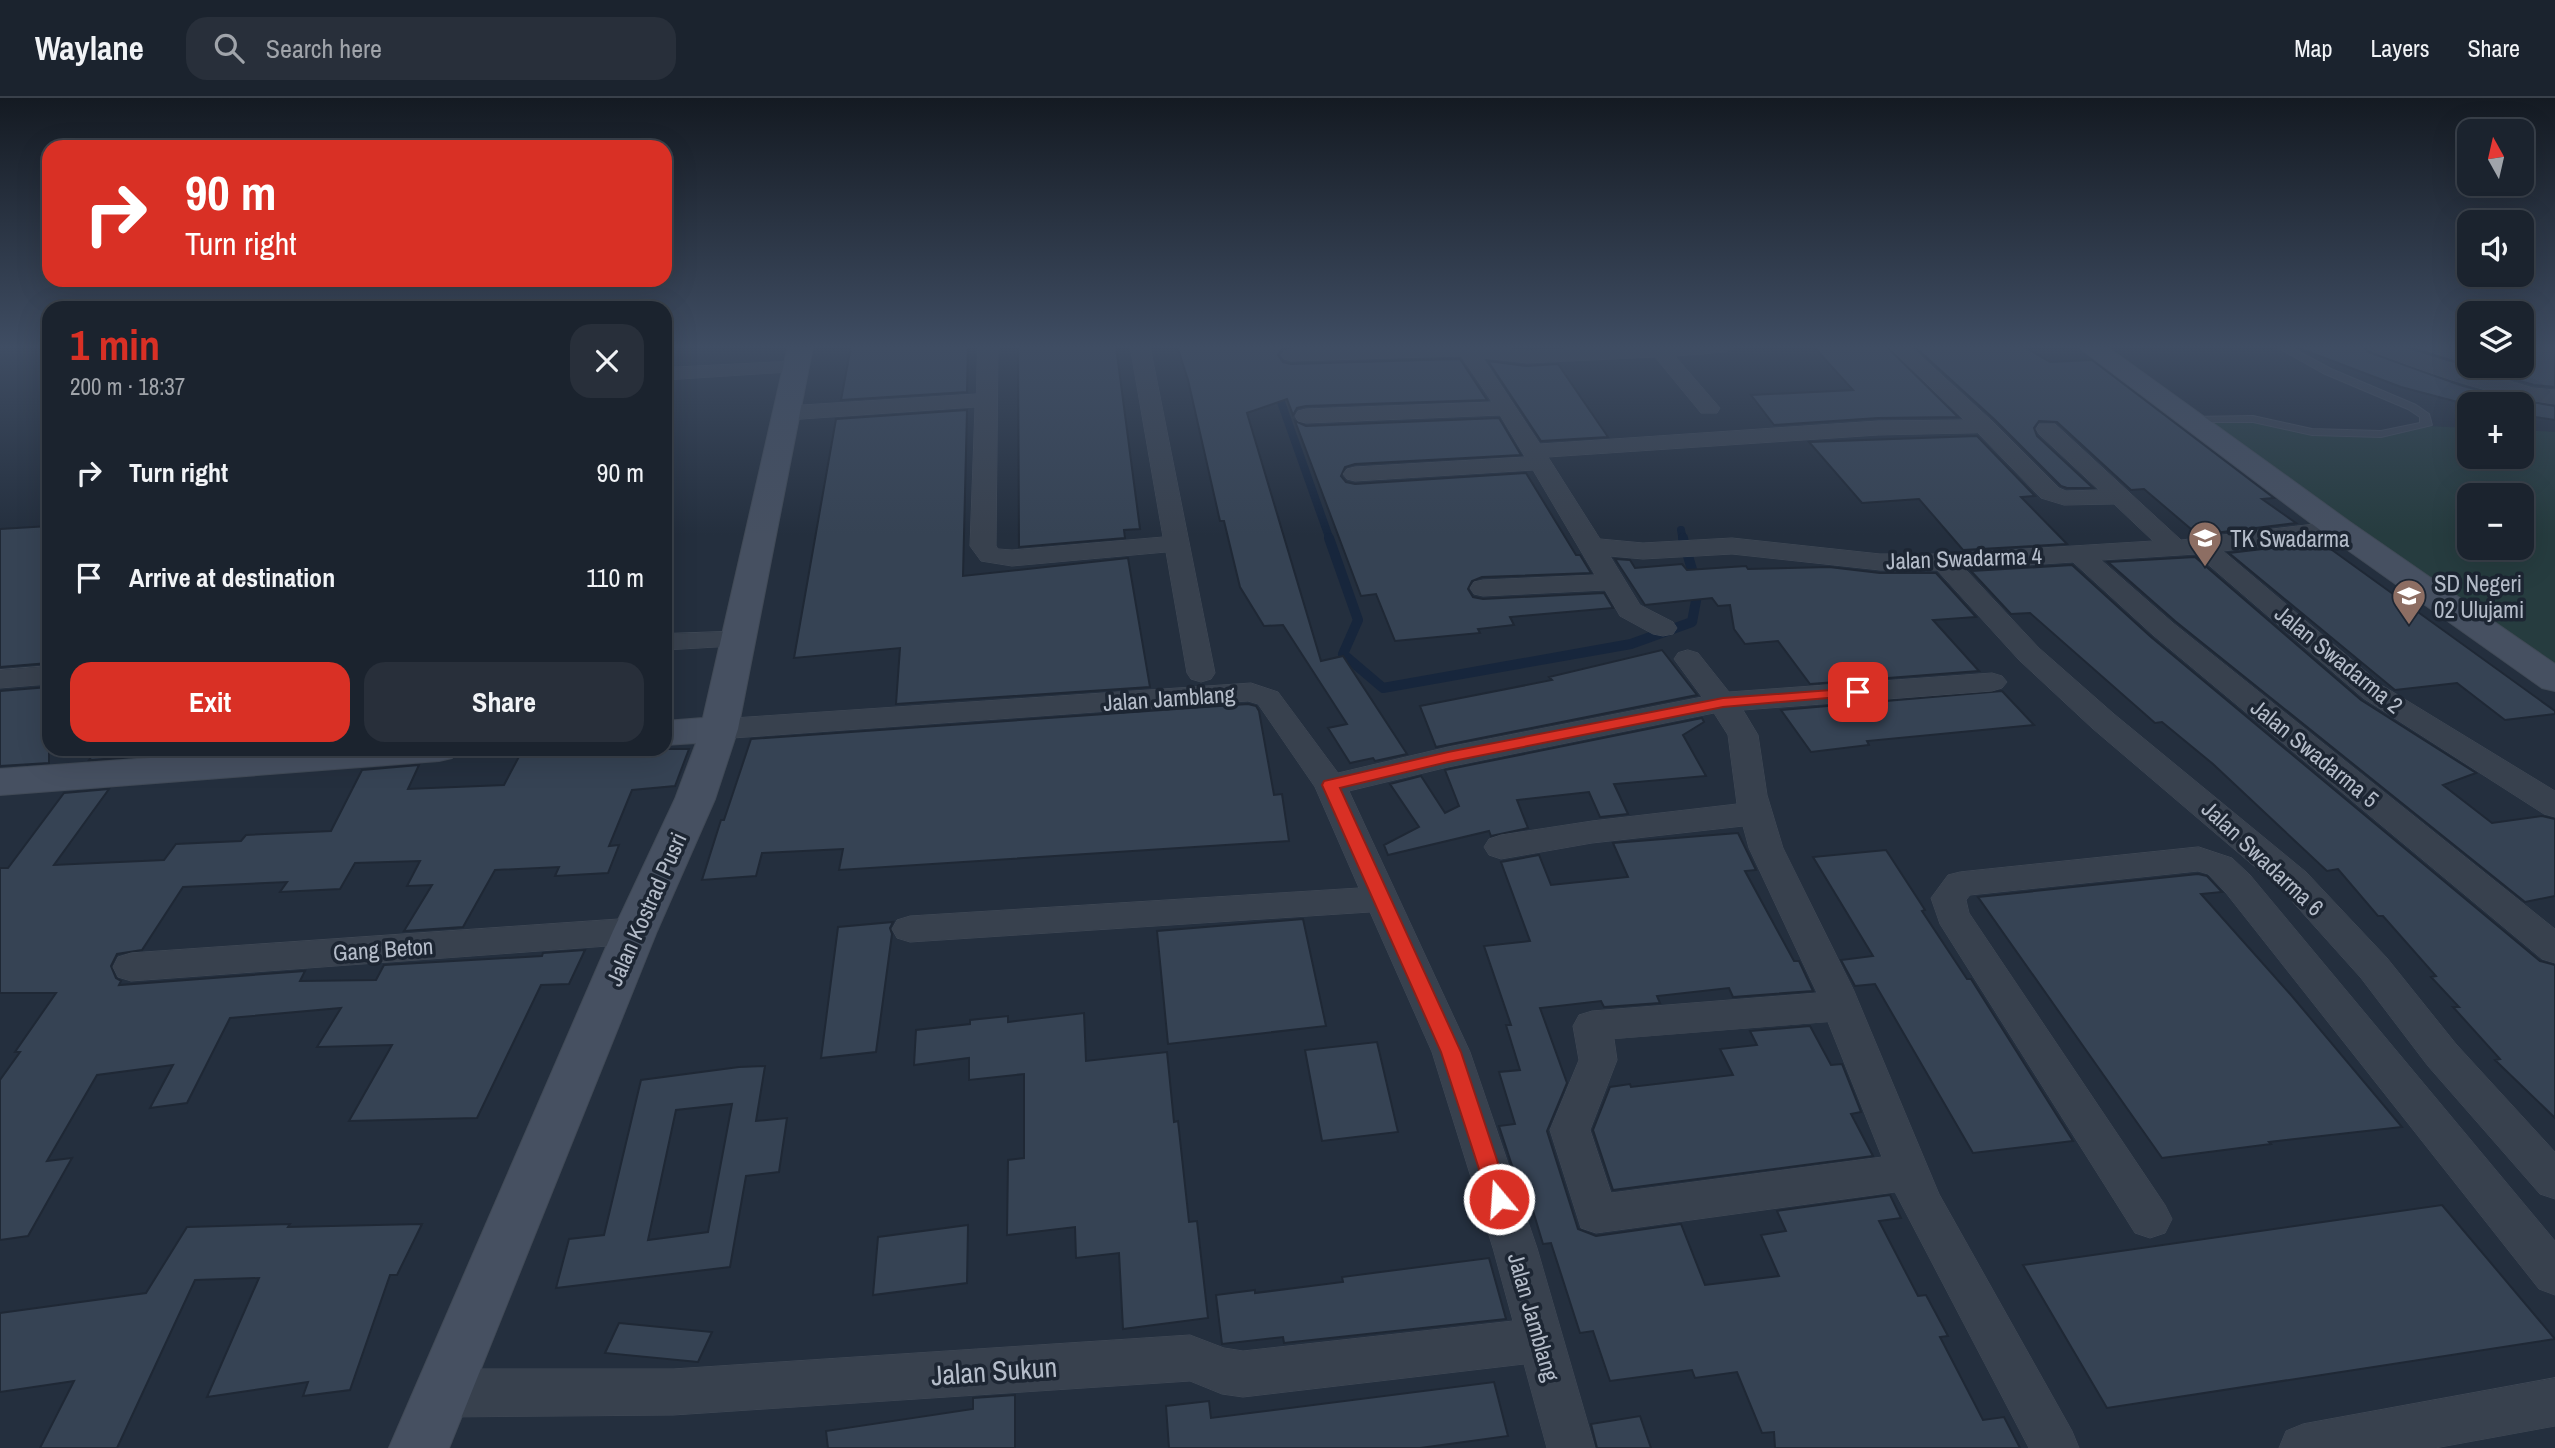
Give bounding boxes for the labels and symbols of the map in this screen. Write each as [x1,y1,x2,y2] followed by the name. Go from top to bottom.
[2457,119,2534,196] north arrow
[2186,519,2224,568] school or university icon: TK Swadarma
[2230,523,2350,554] place label: TK Swadarma
[1885,540,2043,576] street label: Jalan Swadarma 4
[2434,568,2524,625] place label: SD Negeri 02 Ulujami
[2390,577,2428,626] school or university icon: SD Negeri 02 Ulujami
[2269,598,2409,720] street label: Jalan Swadarma 2
[1828,662,1888,722] pin
[1102,678,1236,718] street label: Jalan Jamblang
[2245,692,2385,814] street label: Jalan Swadarma 5
[2195,793,2331,923] street label: Jalan Swadarma 6
[598,828,694,990] street label: Jalan Kostrad Pusri
[332,930,434,968] street label: Gang Beton
[1462,1162,1536,1236] position arrow
[1501,1249,1567,1385] street label: Jalan Jamblang
[930,1348,1058,1394] street label: Jalan Sukun

